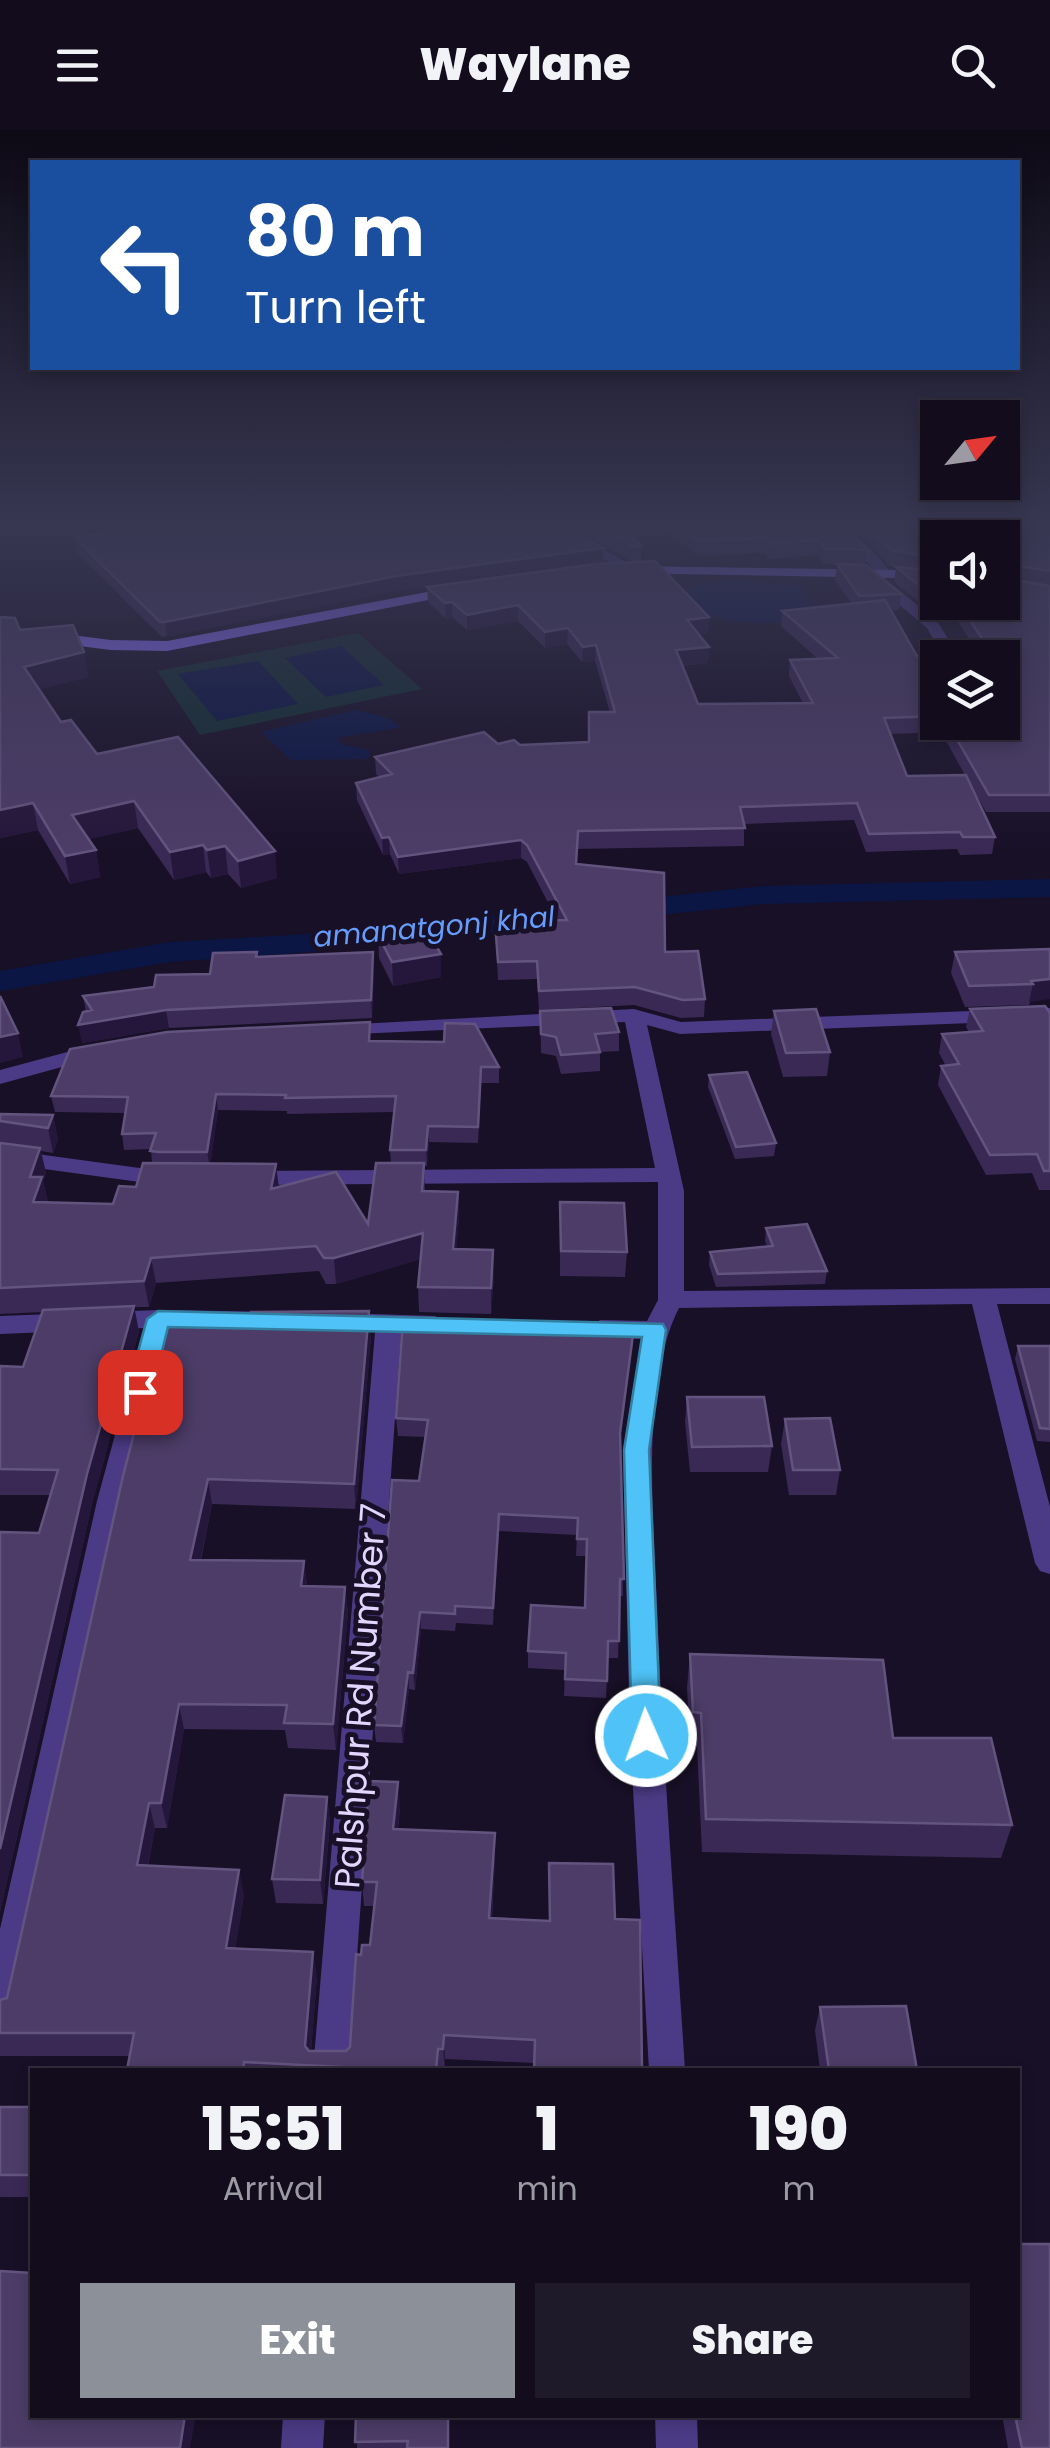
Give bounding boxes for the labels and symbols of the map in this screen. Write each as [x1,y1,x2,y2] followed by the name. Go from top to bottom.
[920,400,1020,500] north arrow
[312,897,556,957] water label: amanatgonj khal
[98,1350,183,1435] pin
[322,1502,398,1890] street label: Palshpur Rd Number 7
[594,1684,698,1788] position arrow

